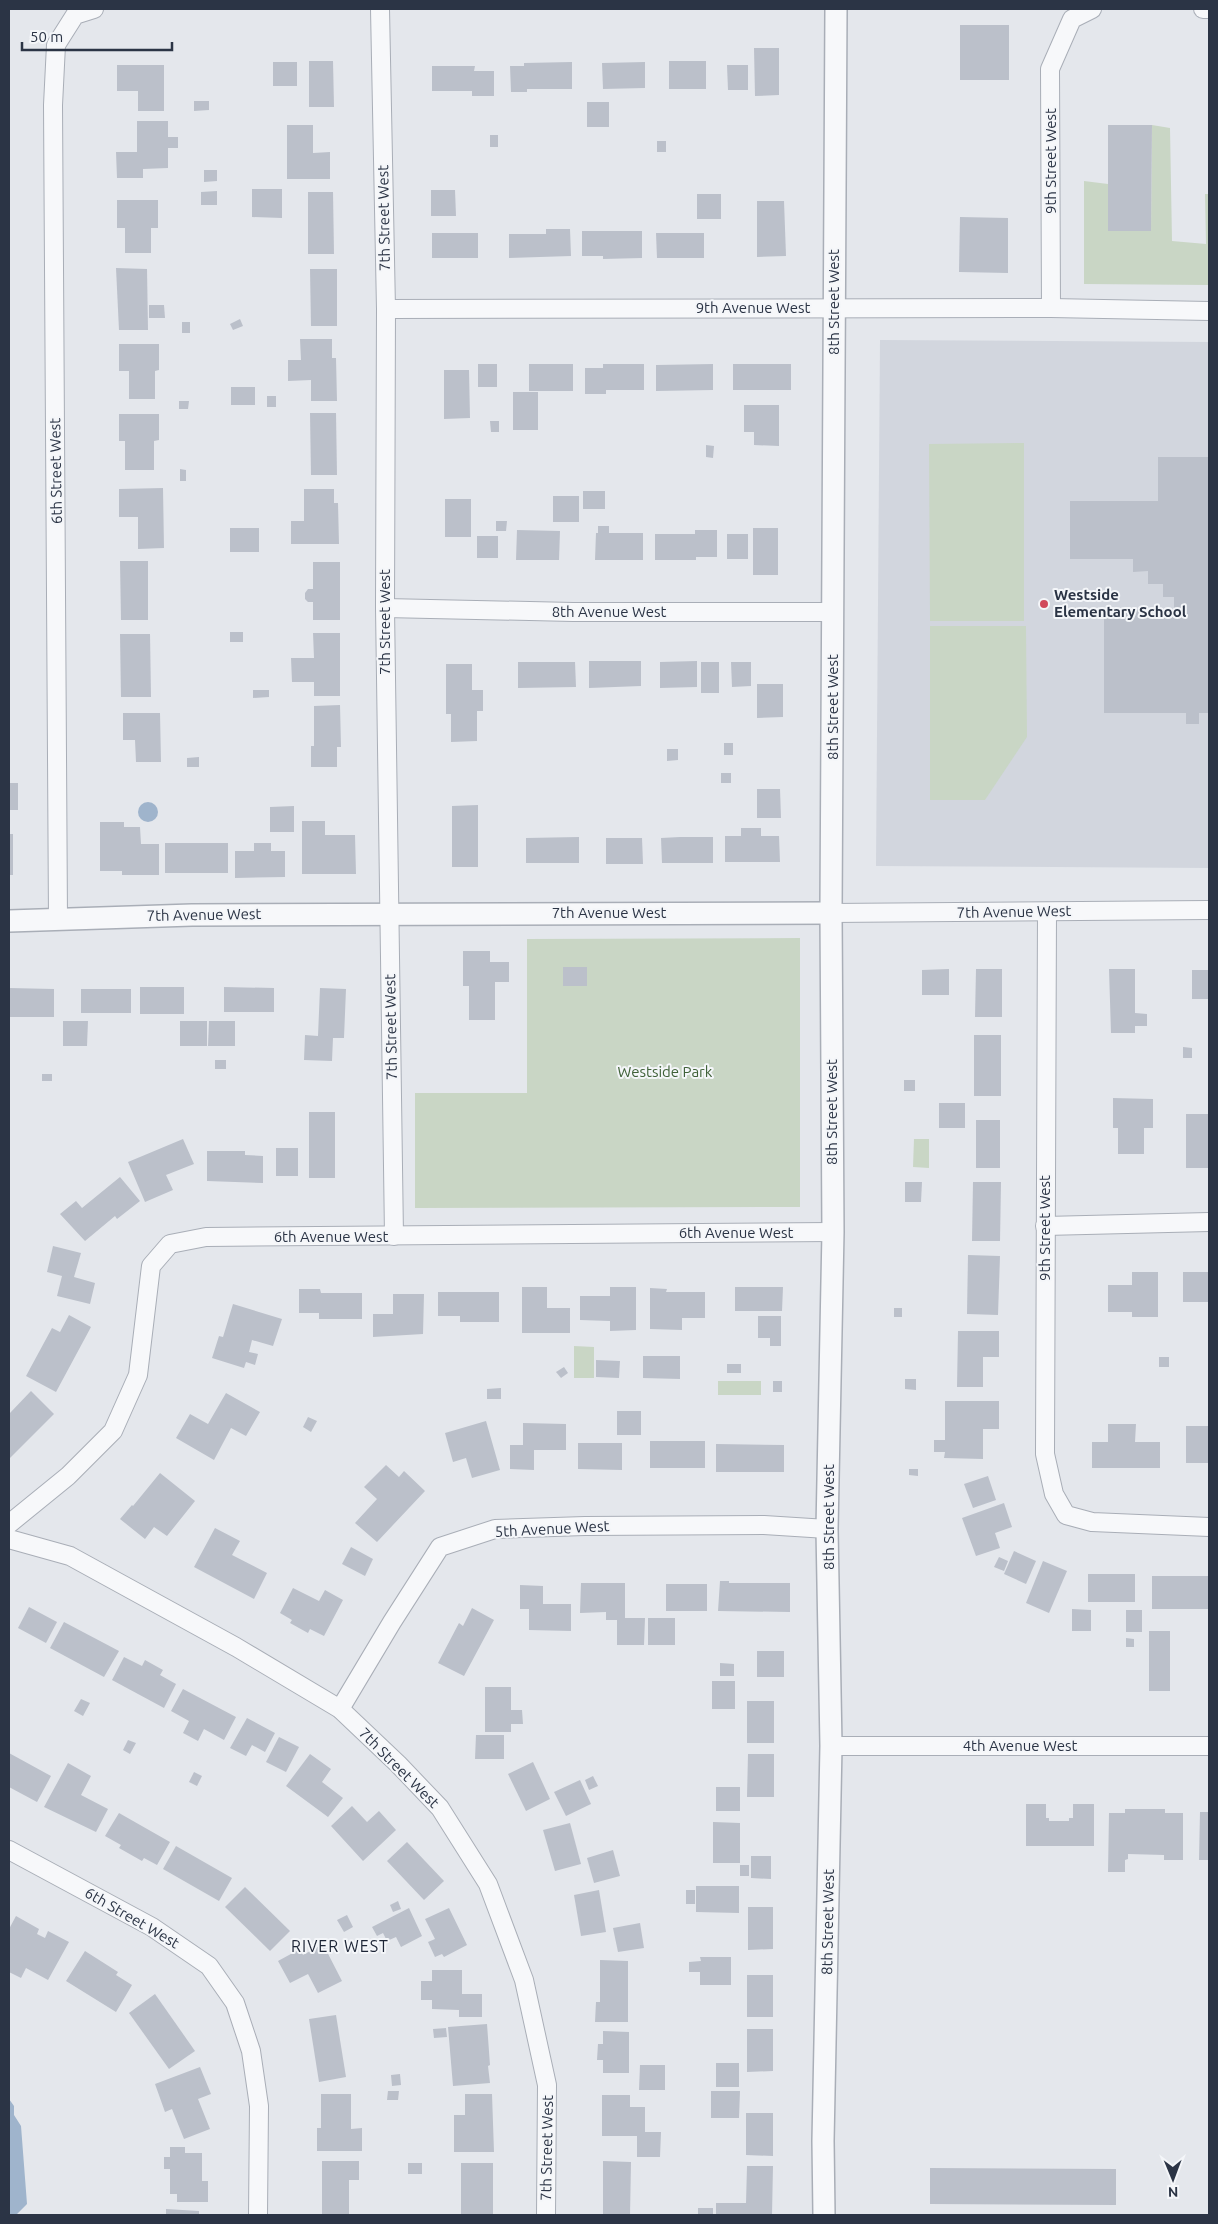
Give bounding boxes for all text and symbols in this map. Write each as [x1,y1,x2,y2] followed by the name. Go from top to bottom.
[22,20,172,52] scale bar
[30,28,63,45] text: 50 m
[1042,108,1059,214] street label: 9th Street West
[374,165,393,271] street label: 7th Street West
[825,249,842,355] street label: 8th Street West
[696,299,810,316] street label: 9th Avenue West
[46,418,65,524] street label: 6th Street West
[376,569,393,675] street label: 7th Street West
[1054,586,1187,620] place label: Westside Elementary School
[1038,598,1050,610] marker: Westside Elementary School
[552,603,666,620] street label: 8th Avenue West
[824,654,841,760] street label: 8th Street West
[957,902,1072,921] street label: 7th Avenue West
[552,904,666,921] street label: 7th Avenue West
[147,905,262,924] street label: 7th Avenue West
[381,974,400,1080] street label: 7th Street West
[823,1059,840,1165] street label: 8th Street West
[618,1063,713,1080] park label: Westside Park
[1036,1175,1053,1281] street label: 9th Street West
[679,1224,793,1241] street label: 6th Avenue West
[274,1228,388,1245] street label: 6th Avenue West
[820,1464,837,1570] street label: 8th Street West
[494,1517,610,1540] street label: 5th Avenue West
[356,1724,443,1811] street label: 7th Street West
[963,1737,1077,1754] street label: 4th Avenue West
[818,1869,837,1975] street label: 8th Street West
[82,1884,182,1951] street label: 6th Street West
[291,1937,389,1955] district label: RIVER WEST
[537,2095,556,2201] street label: 7th Street West
[1148,2154,1198,2204] north arrow
[1168,2184,1179,2200] text: N

